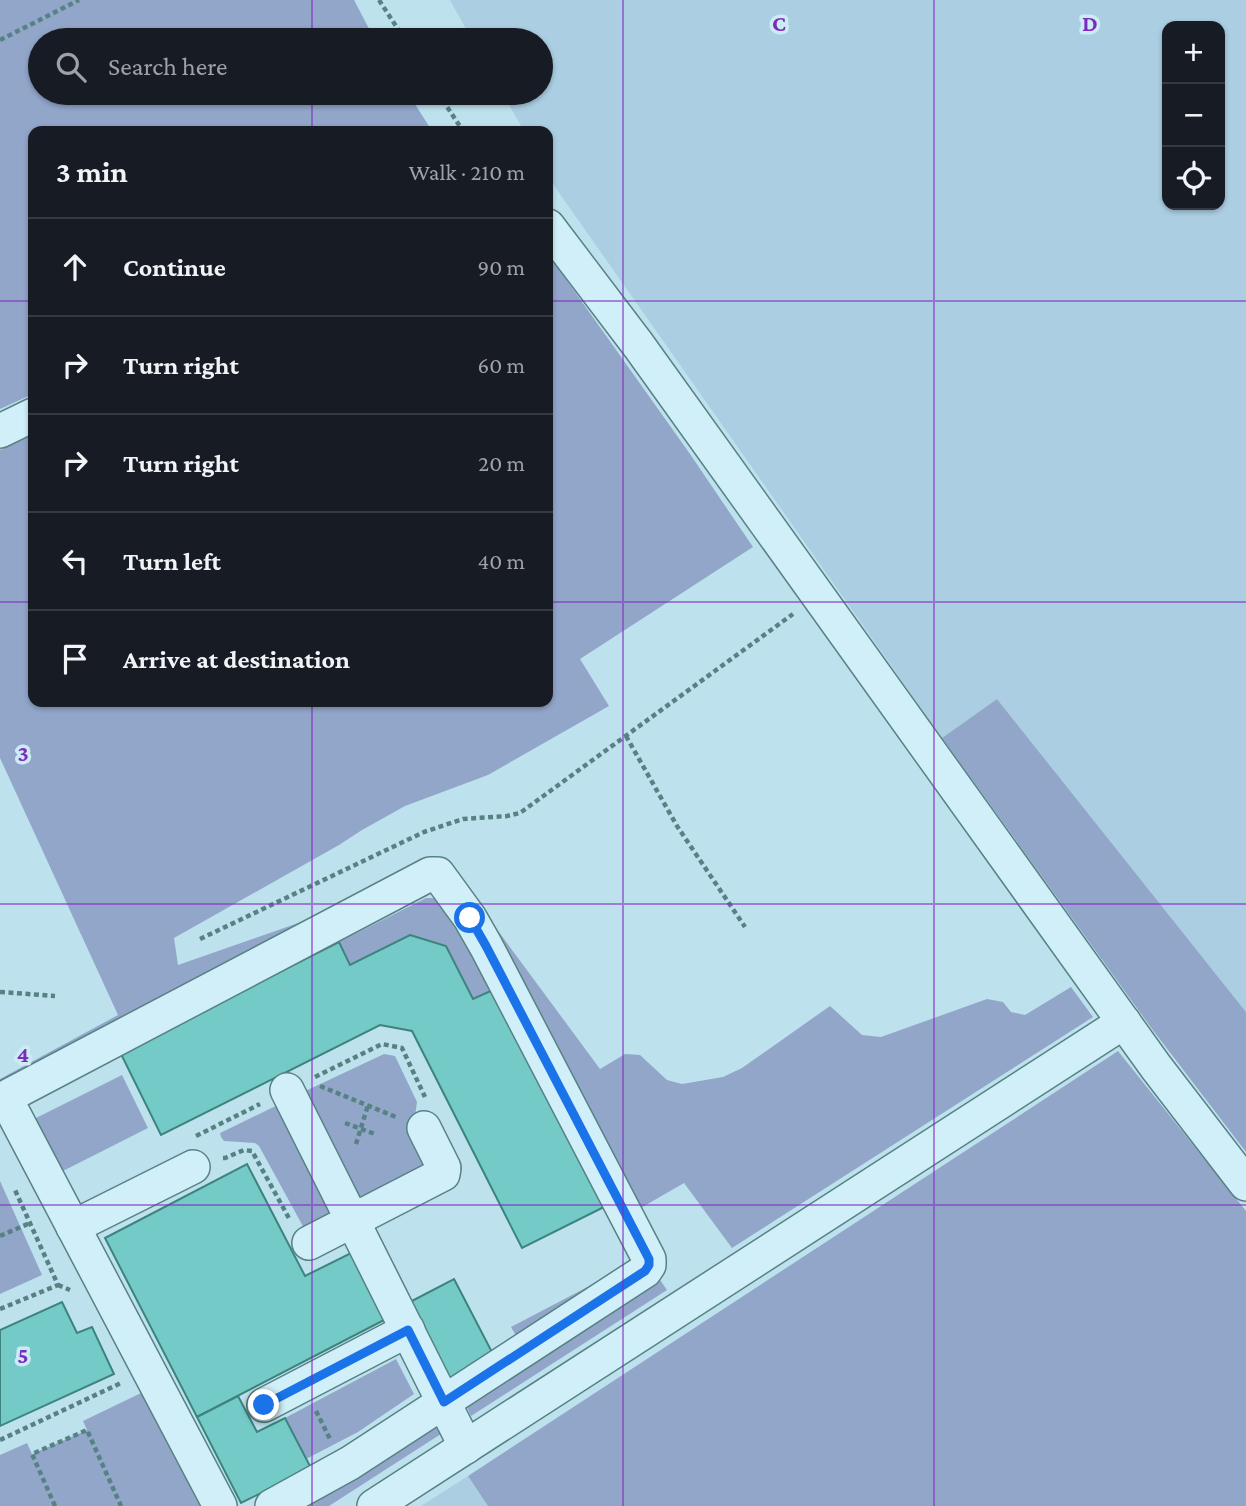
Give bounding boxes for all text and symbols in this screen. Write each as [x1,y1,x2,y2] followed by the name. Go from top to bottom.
[772,10,786,36] text: C
[1082,10,1098,36] text: D
[1162,21,1225,210] map controls
[1162,21,1225,84] button: +
[28,28,553,105] search box
[52,48,90,86] icon: search
[108,52,227,81] text: Search here
[1162,84,1225,147] button: −
[1162,147,1225,210] button: locate
[56,155,128,188] text: 3 min
[409,159,525,185] text: Walk · 210 m
[56,248,94,286] icon: ahead
[123,253,226,282] text: Continue
[478,254,525,280] text: 90 m
[56,346,94,384] icon: right
[123,351,239,380] text: Turn right
[478,352,525,378] text: 60 m
[56,444,94,482] icon: right
[123,449,239,478] text: Turn right
[478,450,525,476] text: 20 m
[56,542,94,580] icon: left
[123,547,221,576] text: Turn left
[477,548,525,574] text: 40 m
[56,640,94,678] icon: arrive
[123,645,350,674] text: Arrive at destination
[17,740,29,766] text: 3
[454,902,485,933] route start
[17,1041,29,1067] text: 4
[17,1342,29,1368] text: 5
[248,1389,279,1420] route end

